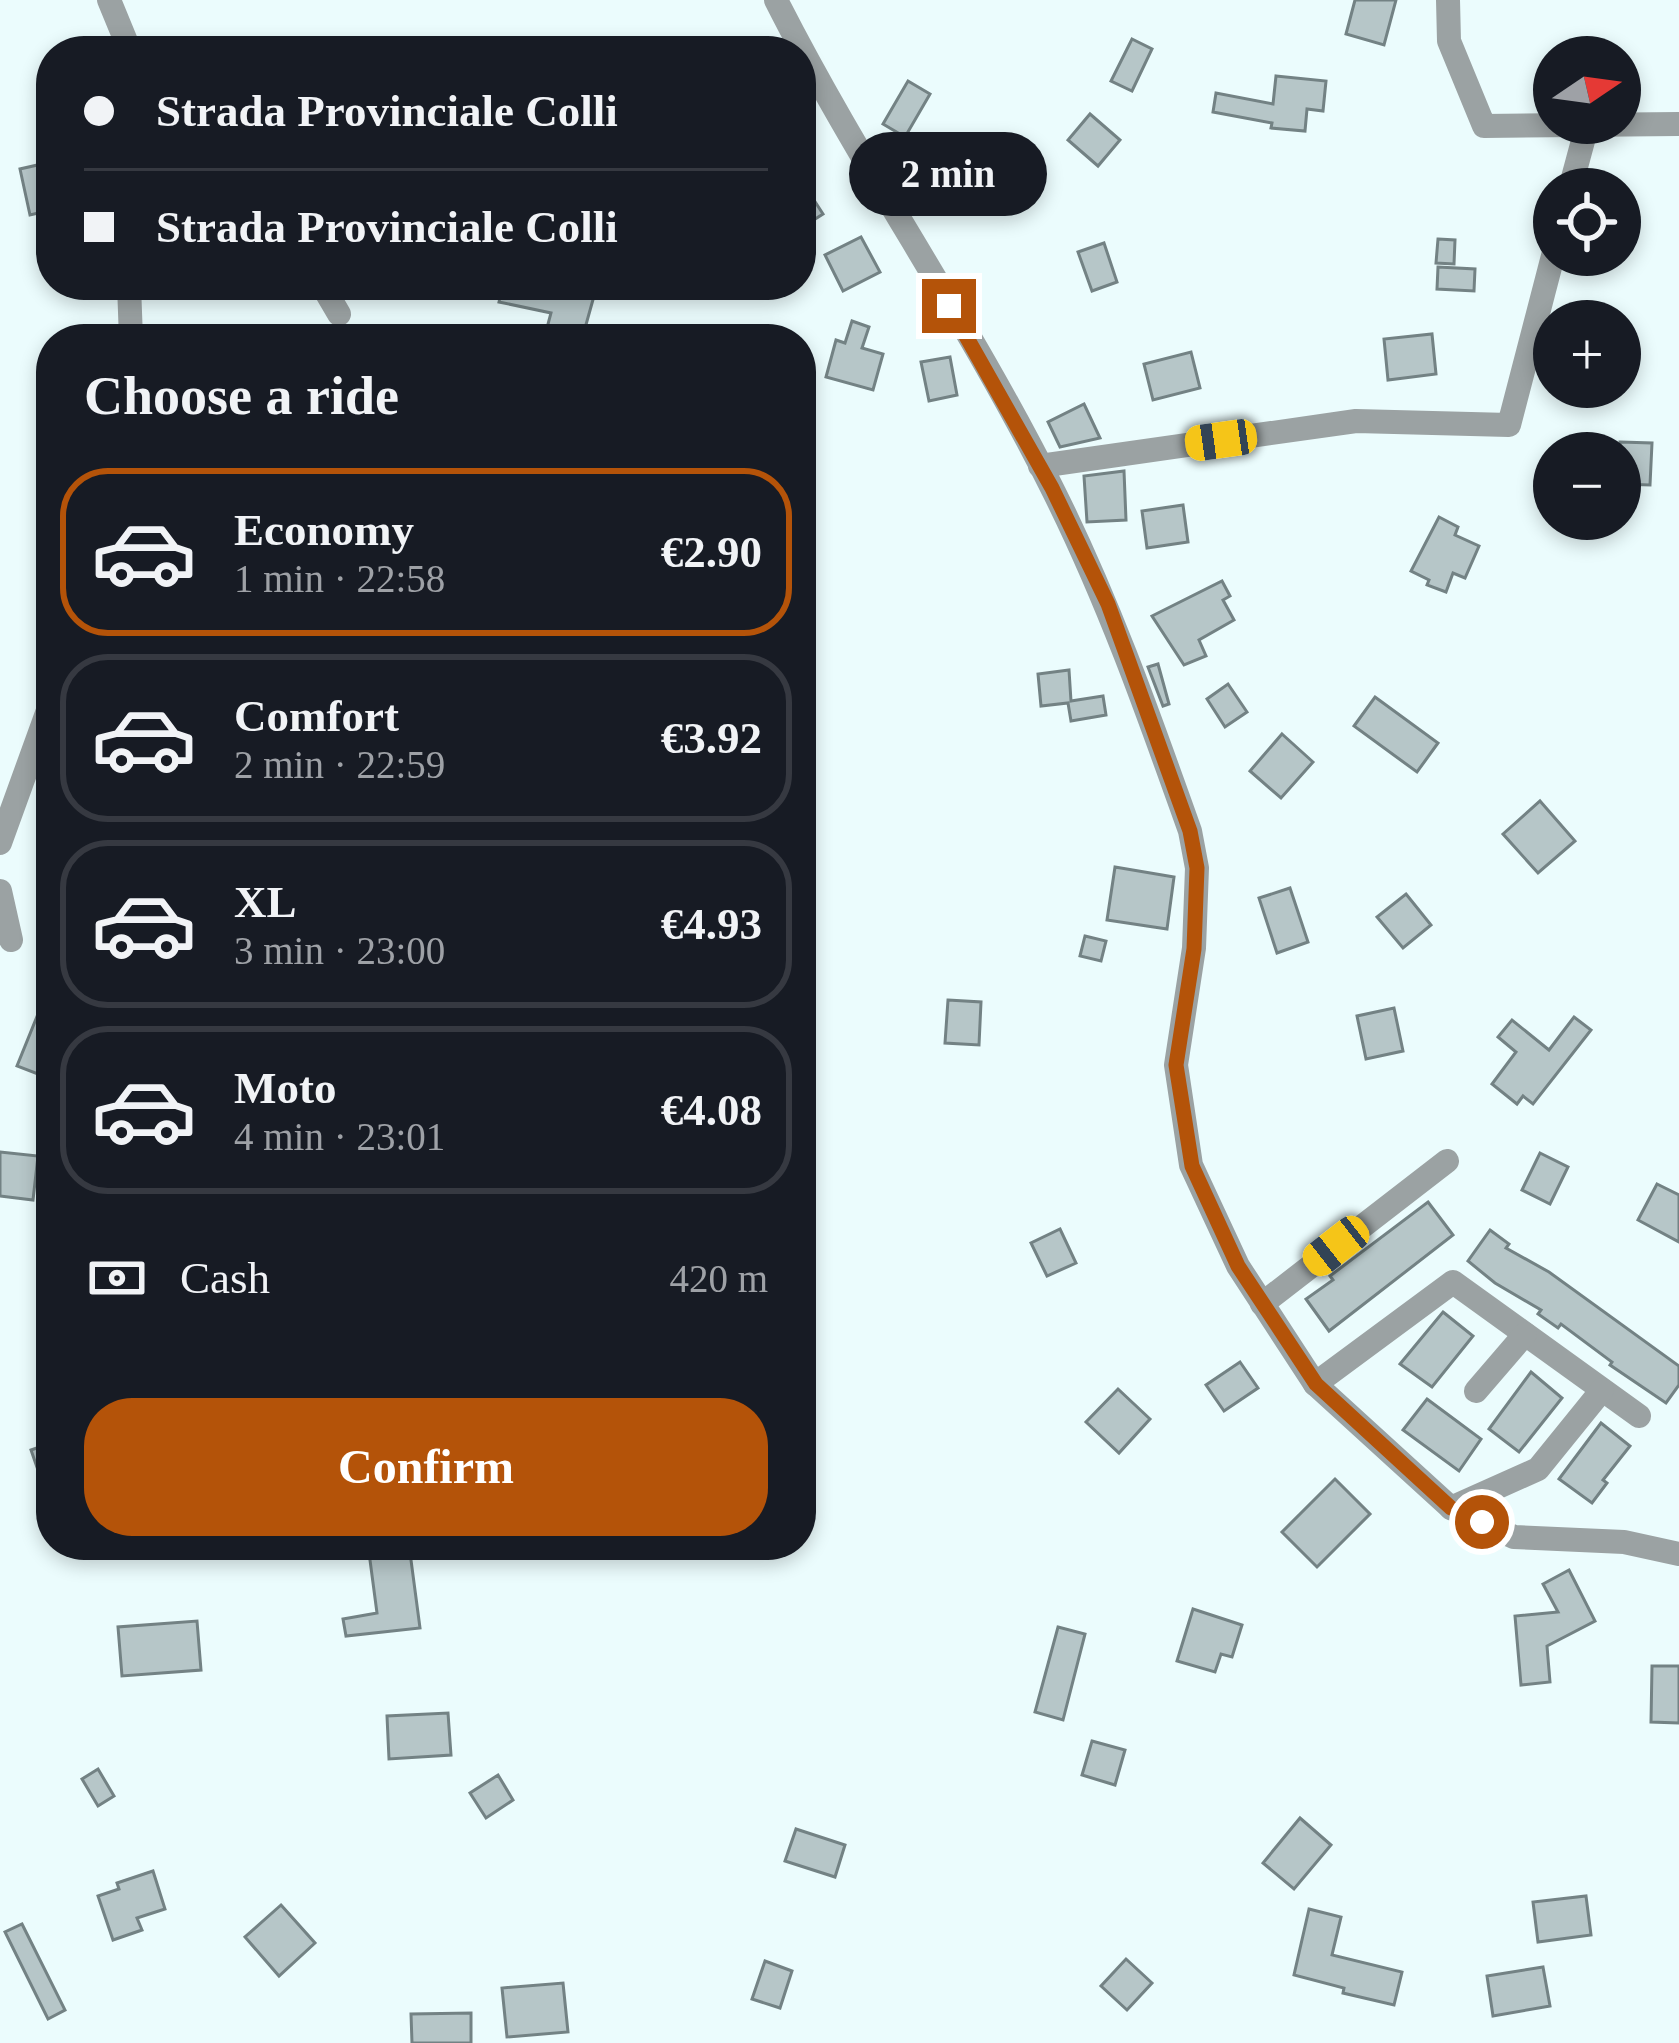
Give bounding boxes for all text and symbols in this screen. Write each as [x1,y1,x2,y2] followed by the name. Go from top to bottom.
[1533,36,1641,144] north arrow
[1533,36,1641,540] map controls
[156,86,618,136] text: Strada Provinciale Colli
[850,132,1048,216] callout: 2 min
[901,152,995,195] text: 2 min
[1533,168,1641,276] button: locate
[156,202,618,252] text: Strada Provinciale Colli
[922,279,976,333] route end
[1533,300,1641,408] button: +
[84,366,399,426] text: Choose a ride
[1183,417,1259,463] car
[1533,432,1641,540] button: −
[90,498,198,606] icon: car
[234,505,414,555] text: Economy
[661,527,762,577] text: €2.90
[234,557,445,600] text: 1 min · 22:58
[90,684,198,792] icon: car
[234,691,399,741] text: Comfort
[661,713,762,763] text: €3.92
[234,743,445,786] text: 2 min · 22:59
[90,870,198,978] icon: car
[234,877,297,927] text: XL
[661,899,762,949] text: €4.93
[234,929,445,972] text: 3 min · 23:00
[90,1056,198,1164] icon: car
[234,1063,336,1113] text: Moto
[661,1085,762,1135] text: €4.08
[234,1115,445,1158] text: 4 min · 23:01
[1297,1210,1375,1282] car
[84,1245,150,1311] icon: cash
[180,1253,270,1303] text: Cash
[669,1257,768,1300] text: 420 m
[84,1398,768,1536] button: Confirm
[1455,1495,1509,1549] route start

